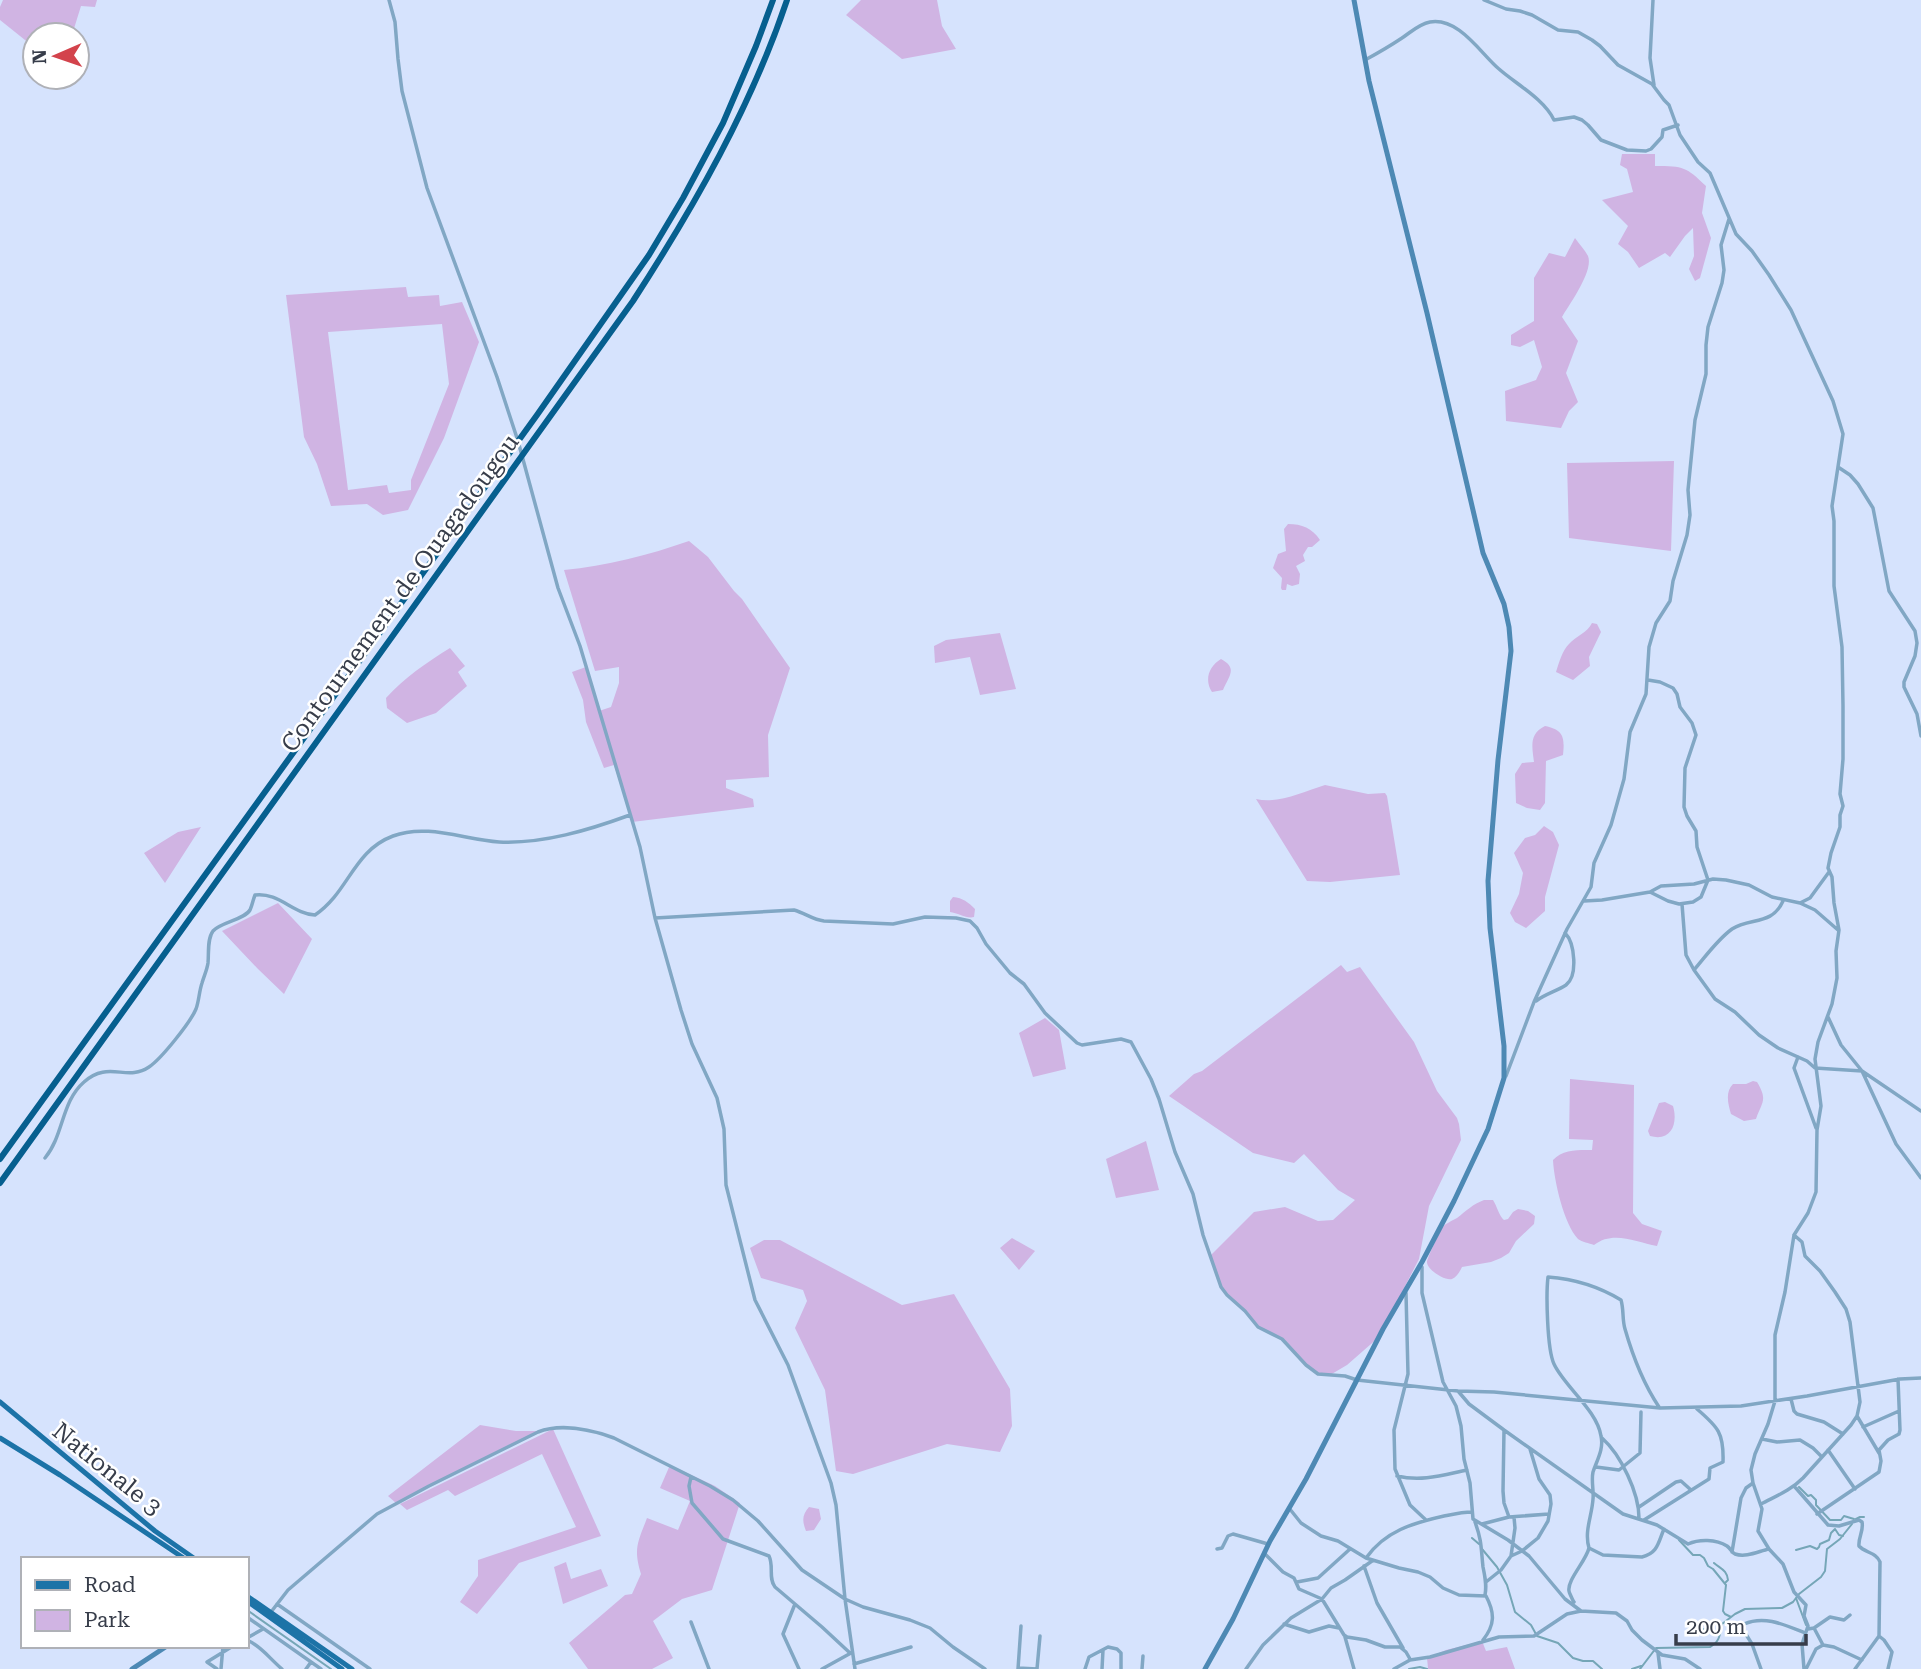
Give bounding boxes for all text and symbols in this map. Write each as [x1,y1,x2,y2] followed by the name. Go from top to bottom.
[21,21,91,91] north arrow
[28,48,51,64] text: N
[275,429,525,757] street label: Contournement de Ouagadougou
[47,1417,167,1521] street label: Nationale 3
[21,1557,248,1648] legend
[84,1573,136,1597] text: Road
[1676,1602,1806,1646] scale bar
[84,1608,130,1632] text: Park
[1686,1615,1746,1639] text: 200 m

